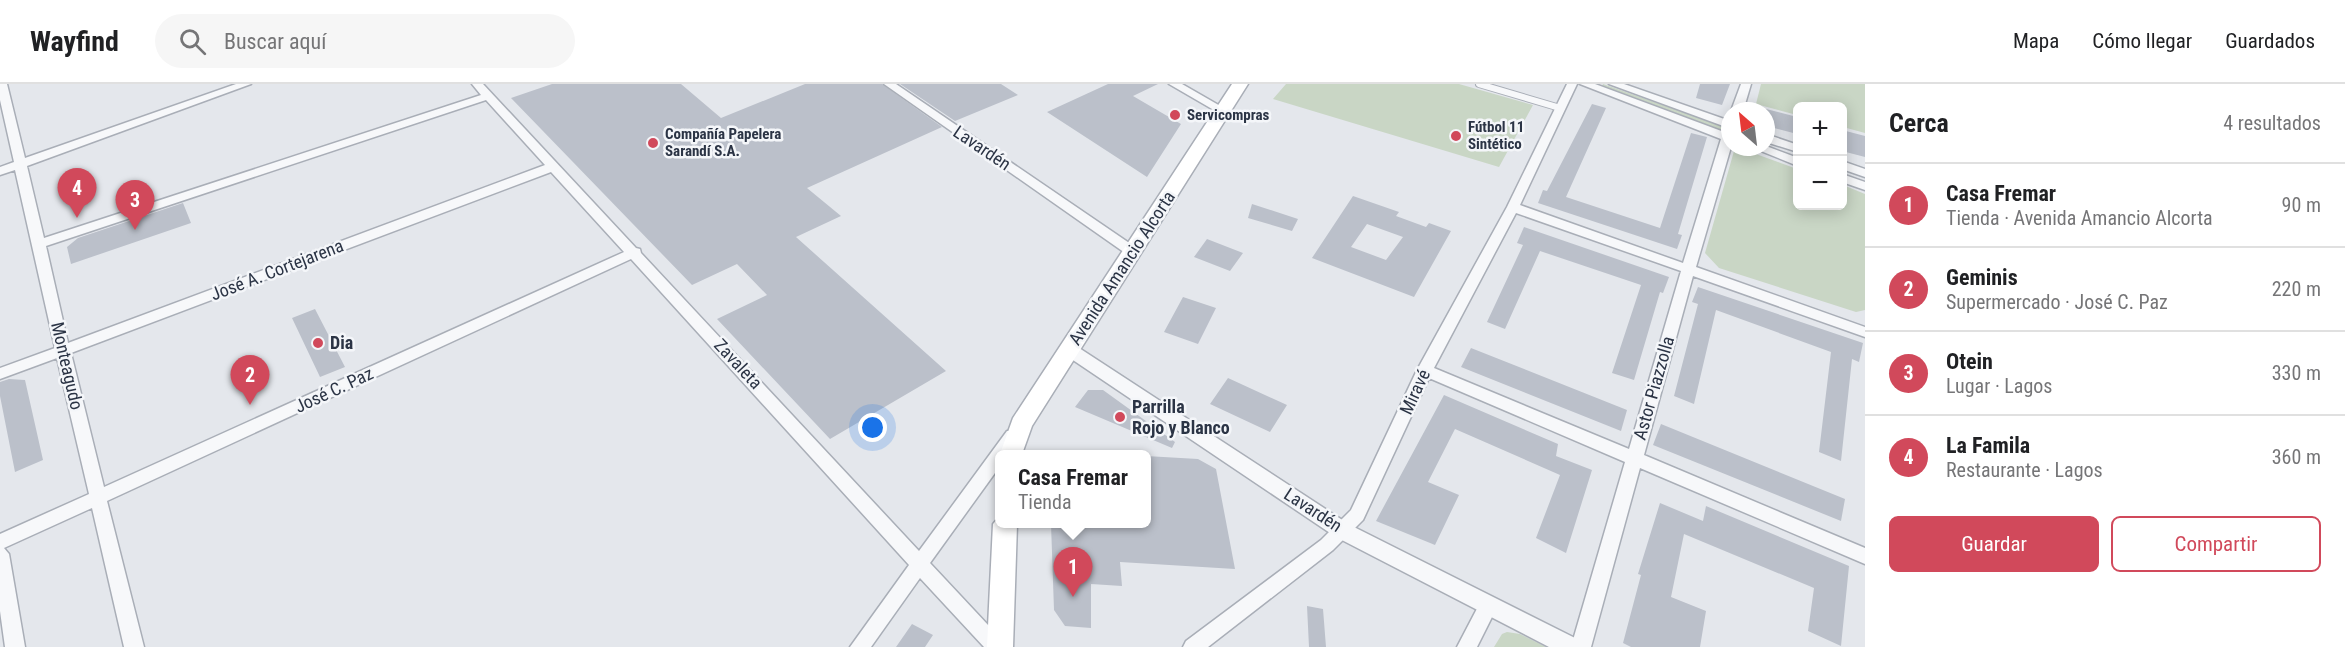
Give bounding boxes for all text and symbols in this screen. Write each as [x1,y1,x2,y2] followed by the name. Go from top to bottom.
[155,14,575,68] search box
[30,25,119,58] text: Wayfind
[176,25,209,58] icon: search
[224,29,326,54] text: Buscar aquí
[2013,29,2059,53] text: Mapa
[2092,29,2192,53] text: Cómo llegar
[2225,29,2315,53] text: Guardados
[1721,102,1775,156] north arrow
[1793,102,1847,210] map controls
[1793,102,1847,156] button: +
[1187,106,1270,124] place label: Servicompras
[1168,108,1182,122] marker: Servicompras
[1889,108,1949,138] text: Cerca
[2223,111,2321,135] text: 4 resultados
[1468,118,1524,153] place label: Fútbol 11 Sintético
[950,121,1015,174] street label: Lavardén
[665,125,781,160] place label: Compañía Papelera Sarandí S.A.
[1449,129,1463,143] marker: Fútbol 11 Sintético
[646,136,660,150] marker: Compañía Papelera Sarandí S.A.
[1793,156,1847,210] button: −
[58,168,97,218] pin: 4
[116,180,154,230] pin: 3
[1946,181,2056,206] text: Casa Fremar
[1064,187,1179,349] street label: Avenida Amancio Alcorta
[1903,193,1914,217] text: 1
[2282,193,2321,217] text: 90 m
[1946,206,2213,230] text: Tienda · Avenida Amancio Alcorta
[207,235,346,305] street label: José A. Cortejarena
[1946,265,2018,290] text: Geminis
[1903,277,1914,301] text: 2
[2272,277,2321,301] text: 220 m
[1946,290,2168,314] text: Supermercado · José C. Paz
[47,320,88,412] street label: Monteagudo
[330,332,353,353] place label: Dia
[710,334,767,393] street label: Zavaleta
[1629,334,1678,442] street label: Astor Piazzolla
[311,336,325,350] marker: Dia
[1946,349,1993,374] text: Otein
[230,356,270,405] pin: 2
[1903,361,1914,385] text: 3
[2272,361,2321,385] text: 330 m
[291,362,376,417] street label: José C. Paz
[1395,366,1434,418] street label: Miravé
[1946,374,2052,398] text: Lugar · Lagos
[1132,396,1230,438] place label: Parrilla Rojo y Blanco
[1113,410,1127,424] marker: Parrilla Rojo y Blanco
[858,413,887,442] your location
[1946,433,2030,458] text: La Famila
[1903,445,1914,469] text: 4
[2272,445,2321,469] text: 360 m
[995,450,1151,528] popup
[1946,458,2103,482] text: Restaurante · Lagos
[1018,465,1128,490] text: Casa Fremar
[1280,483,1346,536] street label: Lavardén
[1018,490,1072,514] text: Tienda
[1889,516,2099,572] button: Guardar
[2111,516,2321,572] button: Compartir
[1054,548,1092,597] pin: 1

